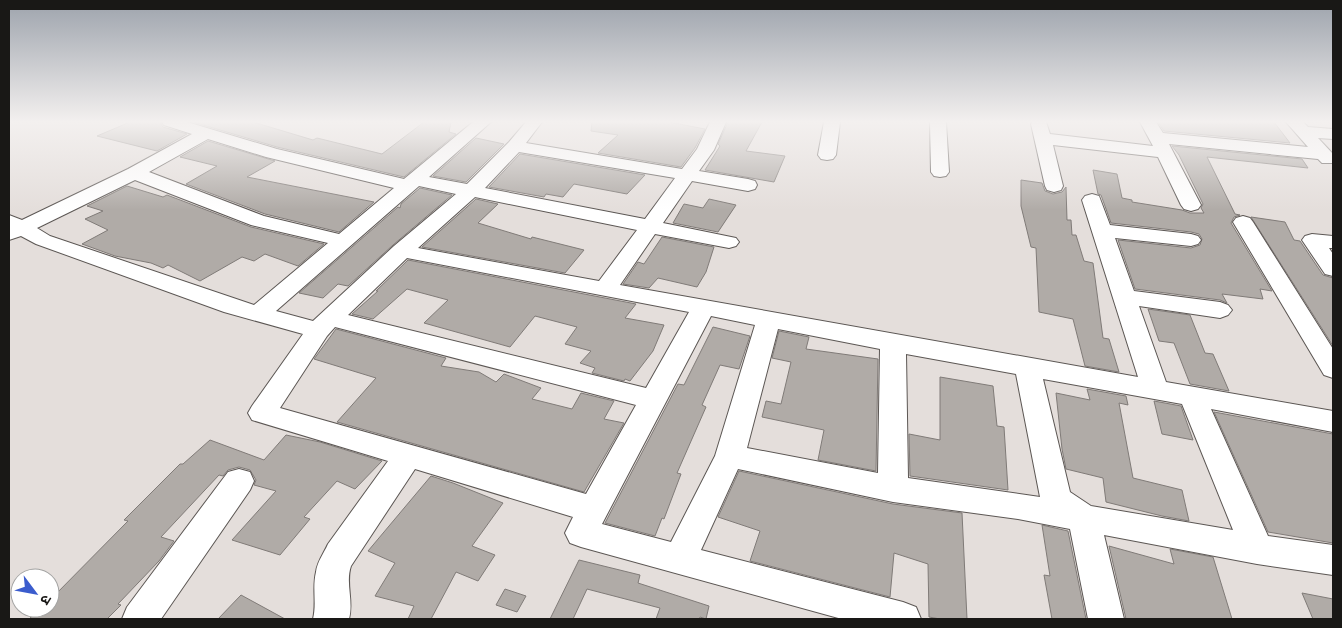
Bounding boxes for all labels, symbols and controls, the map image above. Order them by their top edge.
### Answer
north arrow [10,568,60,618]
text: उ [36,592,57,609]

